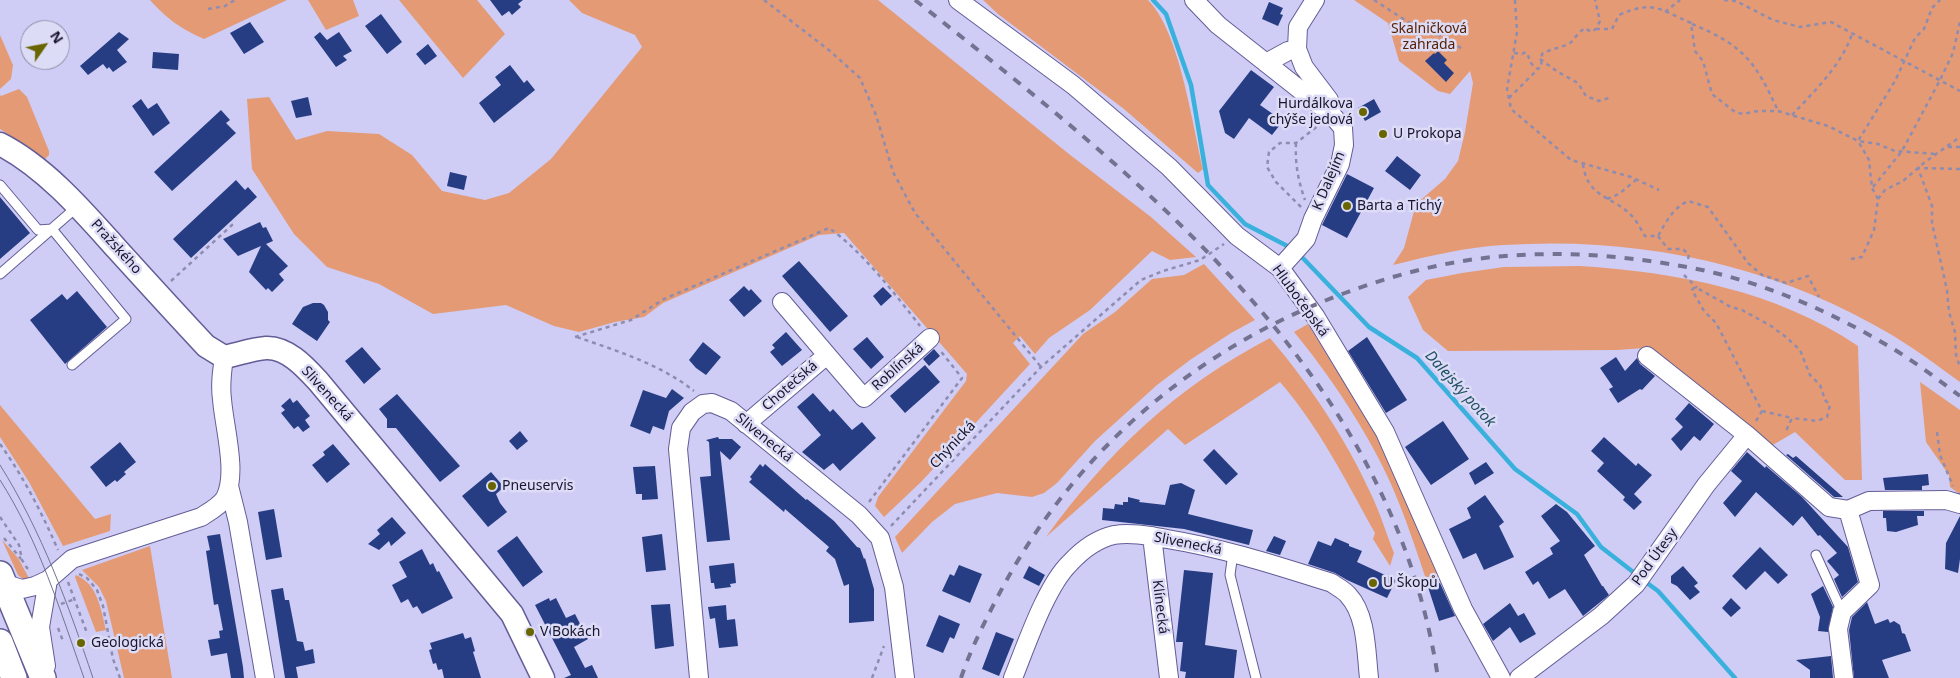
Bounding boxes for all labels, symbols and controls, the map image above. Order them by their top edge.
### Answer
north arrow [20,20,70,70]
park label: Skalničková zahrada [1391,21,1467,54]
text: N [46,27,68,47]
place label: Hurdálkova chýše jedová [1269,96,1353,128]
marker: Hurdálkova chýše jedová [1357,106,1369,118]
place label: U Prokopa [1393,126,1462,142]
marker: U Prokopa [1377,128,1389,140]
street label: K Dalejím [1309,149,1349,213]
place label: Barta a Tichý [1357,198,1442,214]
marker: Barta a Tichý [1341,200,1353,212]
street label: Pražského [87,216,145,278]
street label: Hlubočepská [1268,262,1332,340]
street label: Roblínská [869,339,927,395]
water label: Dalejský potok [1421,347,1499,431]
street label: Chotečská [759,357,821,415]
street label: Slivenecká [298,363,356,425]
street label: Slivenecká [732,410,796,466]
street label: Chýnická [927,418,979,472]
place label: Pneuservis [502,478,573,494]
marker: Pneuservis [486,480,498,492]
street label: Pod Útesy [1629,525,1681,589]
street label: Slivenecká [1153,529,1223,559]
place label: U Škopů [1383,575,1438,591]
marker: U Škopů [1367,577,1379,589]
street label: Klínecká [1148,579,1172,635]
place label: V Bokách [540,624,600,640]
marker: V Bokách [524,626,536,638]
place label: Geologická [91,635,164,651]
marker: Geologická [75,637,87,649]

